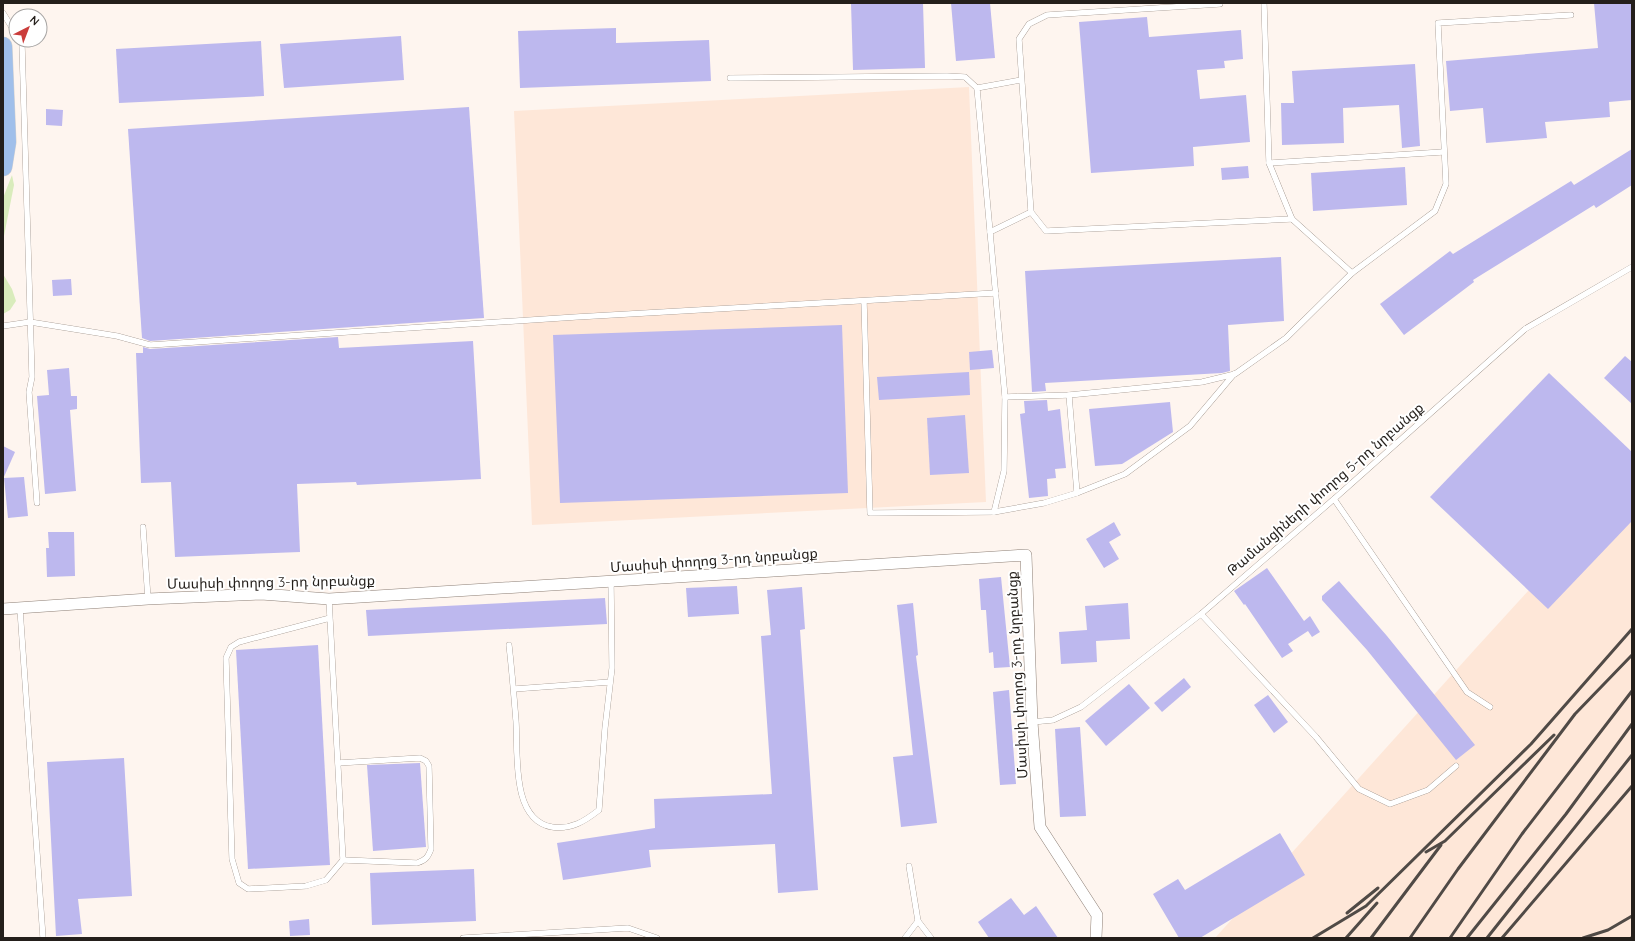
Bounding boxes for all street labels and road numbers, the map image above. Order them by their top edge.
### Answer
street label: Թամանցիների փողոց 5-րդ նրբանցք [1223,398,1427,580]
street label: Մասիսի փողոց 3-րդ նրբանցք [610,544,818,576]
street label: Մասիսի փողոց 3-րդ նրբանցք [167,571,375,593]
street label: Մասիսի փողոց 3-րդ նրբանցք [1003,571,1031,779]

